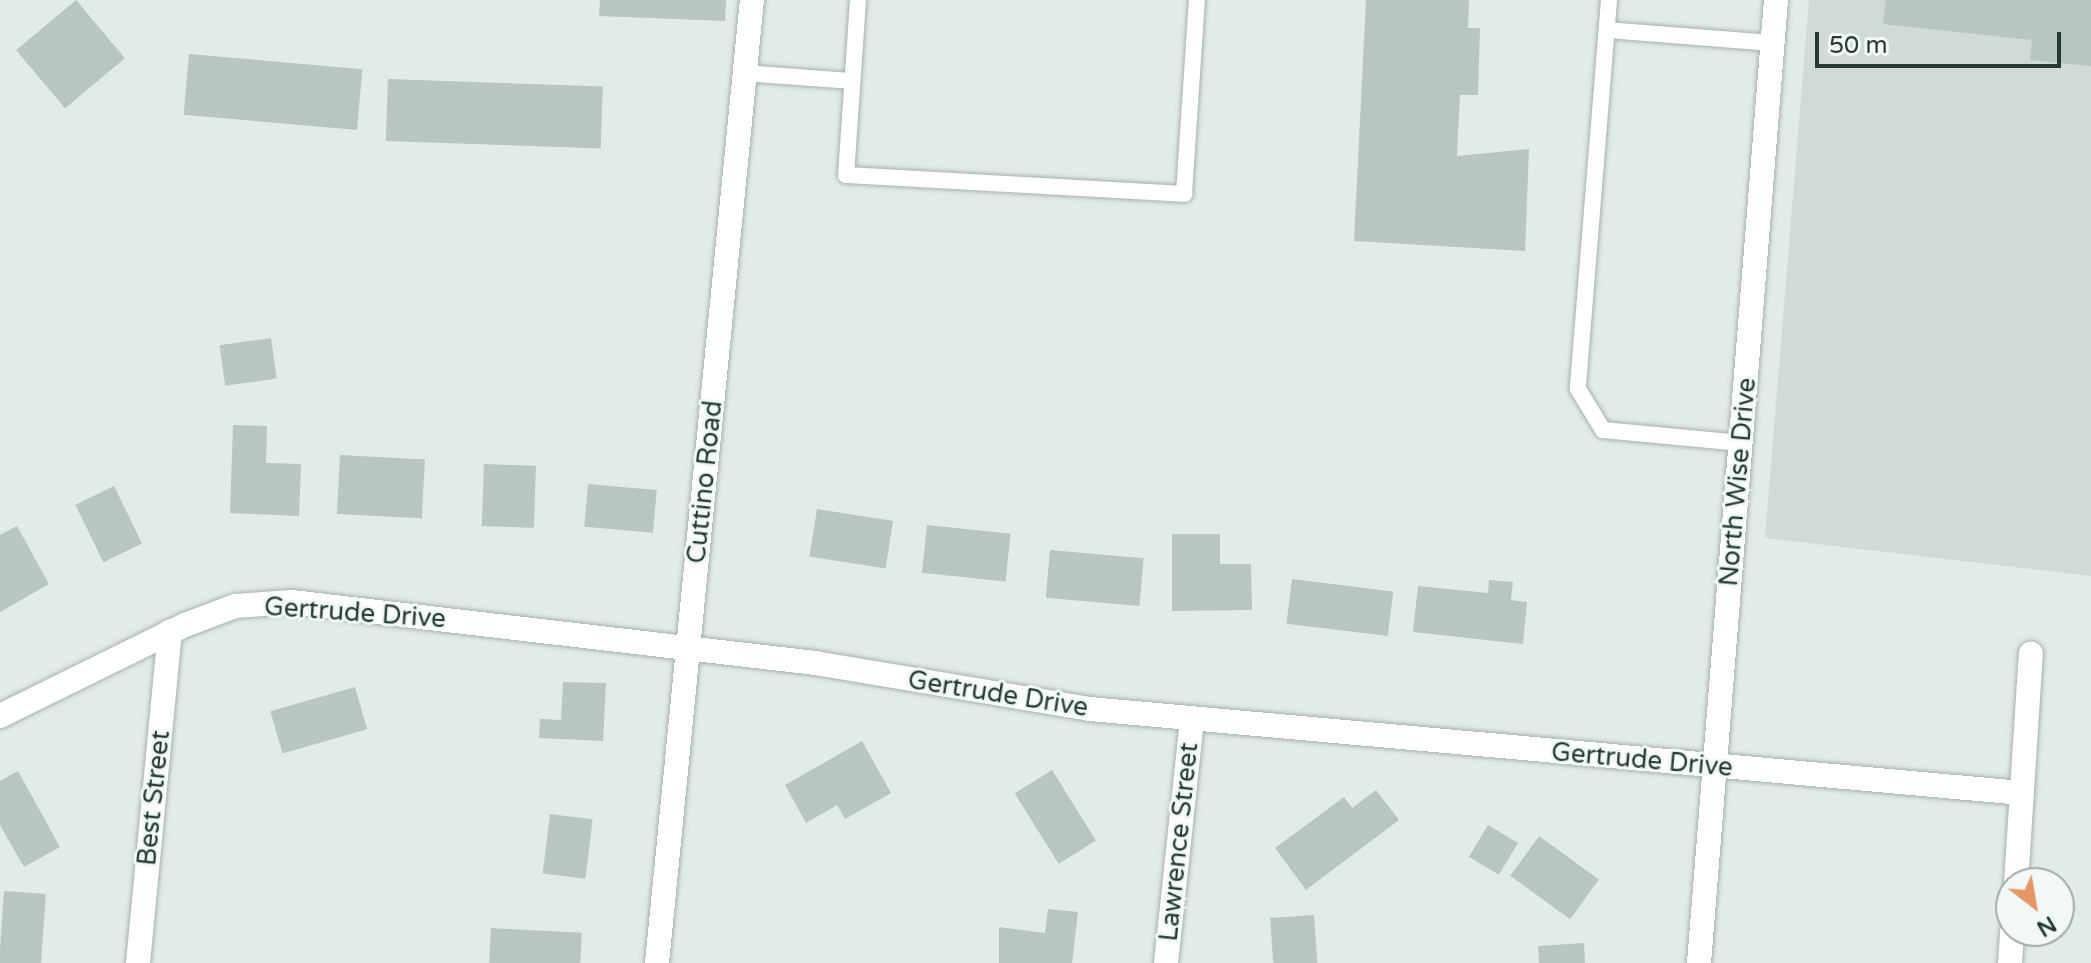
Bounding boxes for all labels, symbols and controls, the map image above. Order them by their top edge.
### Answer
scale bar [1819,16,2065,66]
text: 50 m [1829,31,1887,60]
street label: North Wise Drive [1713,376,1763,588]
street label: Cuttino Road [681,399,729,565]
street label: Gertrude Drive [263,591,447,635]
street label: Gertrude Drive [906,664,1090,724]
street label: Best Street [131,729,177,867]
street label: Gertrude Drive [1550,737,1734,783]
street label: Lawrence Street [1153,741,1205,943]
north arrow [1995,867,2075,947]
text: N [2032,910,2061,942]

